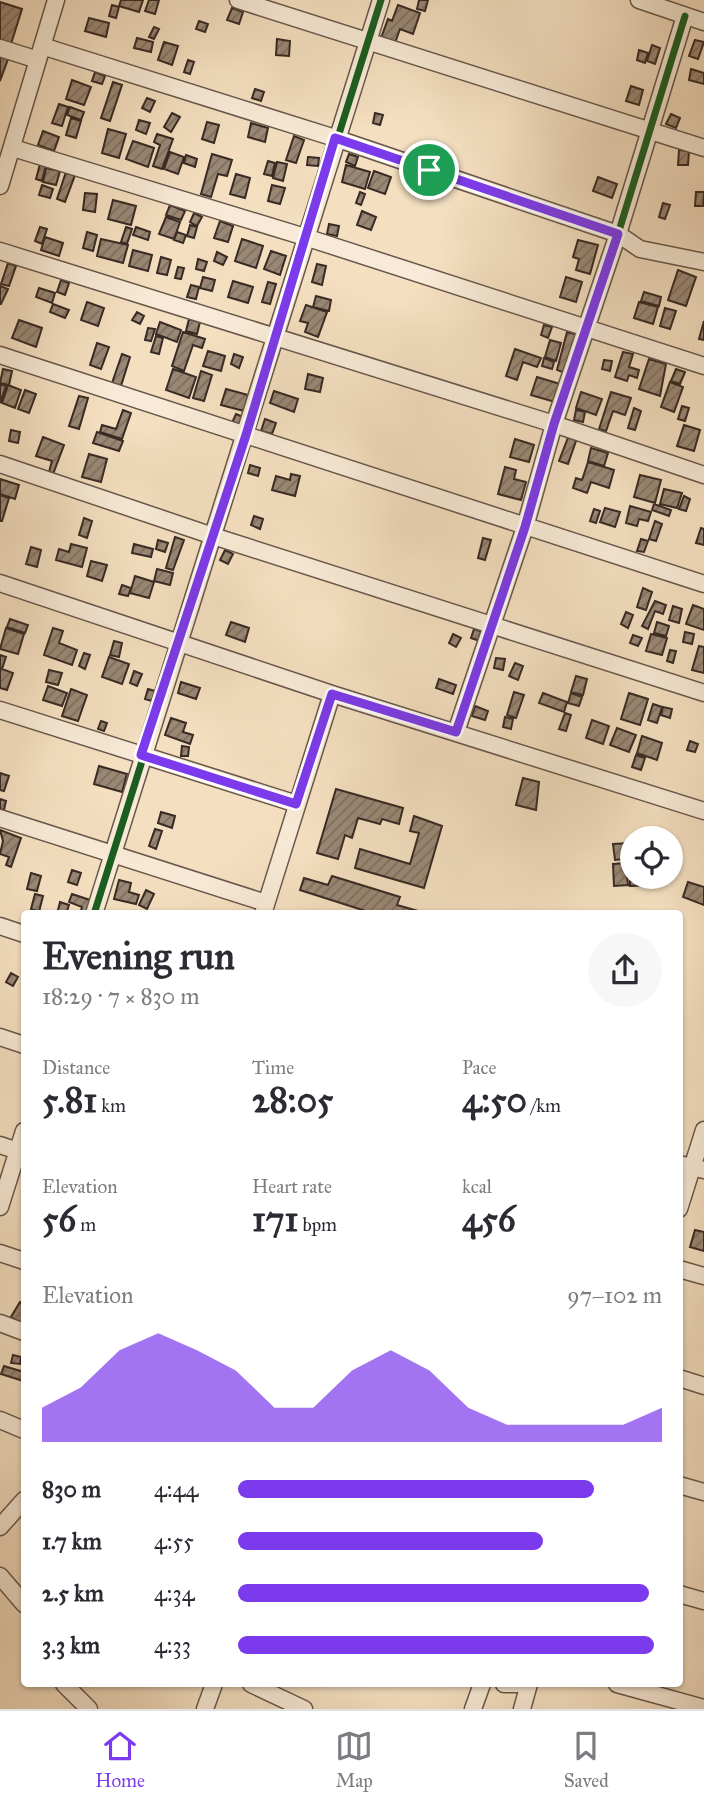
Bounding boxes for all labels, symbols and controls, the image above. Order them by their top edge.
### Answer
pin [399,140,459,200]
icon: arrive [410,151,448,189]
map controls [620,826,683,889]
button: locate [620,826,683,889]
text: Evening run [42,933,235,979]
button: share [588,933,662,1007]
text: 18:29 · 7 × 830 m [42,982,200,1010]
text: Distance [42,1056,110,1079]
text: Time [252,1056,294,1079]
text: Pace [462,1056,496,1079]
text: 5.81 [42,1079,97,1122]
text: 28:05 [252,1079,333,1122]
text: 4:50 [462,1079,527,1122]
text: km [97,1094,126,1117]
text: /km [527,1094,561,1117]
text: Elevation [42,1175,117,1198]
text: Heart rate [252,1175,332,1198]
text: kcal [462,1175,492,1198]
text: 56 [42,1198,76,1241]
text: 171 [252,1198,298,1241]
text: 456 [462,1198,516,1241]
text: m [76,1213,96,1236]
text: bpm [298,1213,337,1236]
text: Elevation [42,1281,133,1309]
text: 97–102 m [567,1281,662,1309]
text: 830 m [42,1475,101,1503]
text: 4:44 [154,1475,198,1503]
text: 1.7 km [42,1527,102,1555]
text: 4:55 [154,1527,194,1555]
text: 2.5 km [42,1579,104,1607]
text: 4:34 [154,1579,195,1607]
text: 3.3 km [42,1631,100,1659]
text: 4:33 [154,1631,191,1659]
tab: Home [95,1727,145,1792]
tab: Map [335,1727,373,1792]
tab: Saved [564,1727,609,1792]

